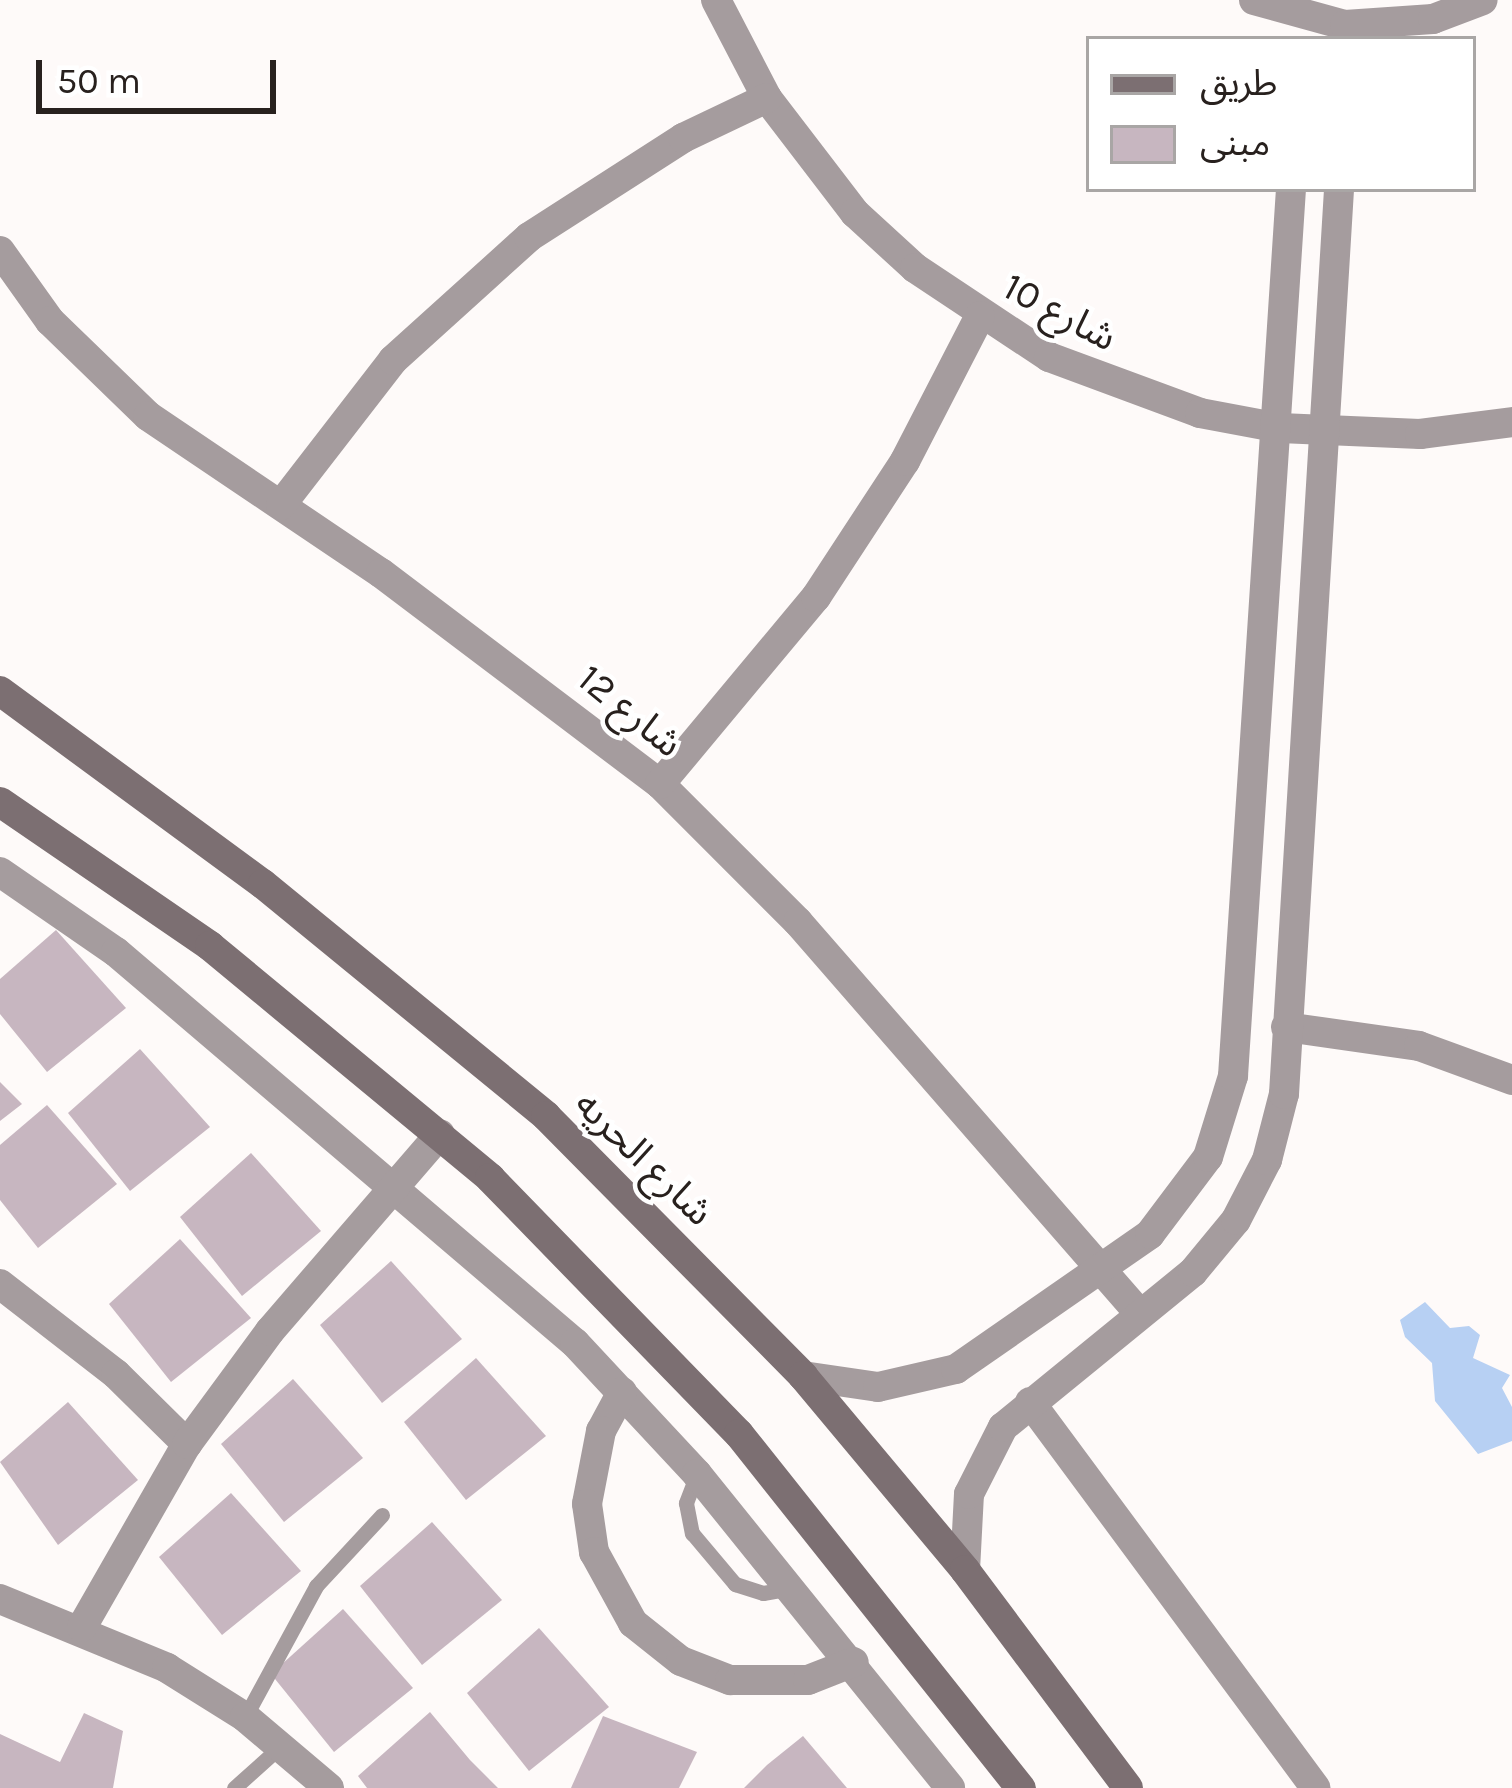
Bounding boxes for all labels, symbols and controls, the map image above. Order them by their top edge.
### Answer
scale bar [42,36,282,110]
legend [1086,36,1476,192]
text: 50 m [57,60,141,102]
text: طريق [1200,62,1277,104]
text: مبنى [1200,122,1270,164]
street label: شارع 10 [995,263,1125,361]
street label: شارع 12 [568,655,692,767]
street label: شارع الحريه [565,1081,723,1235]

